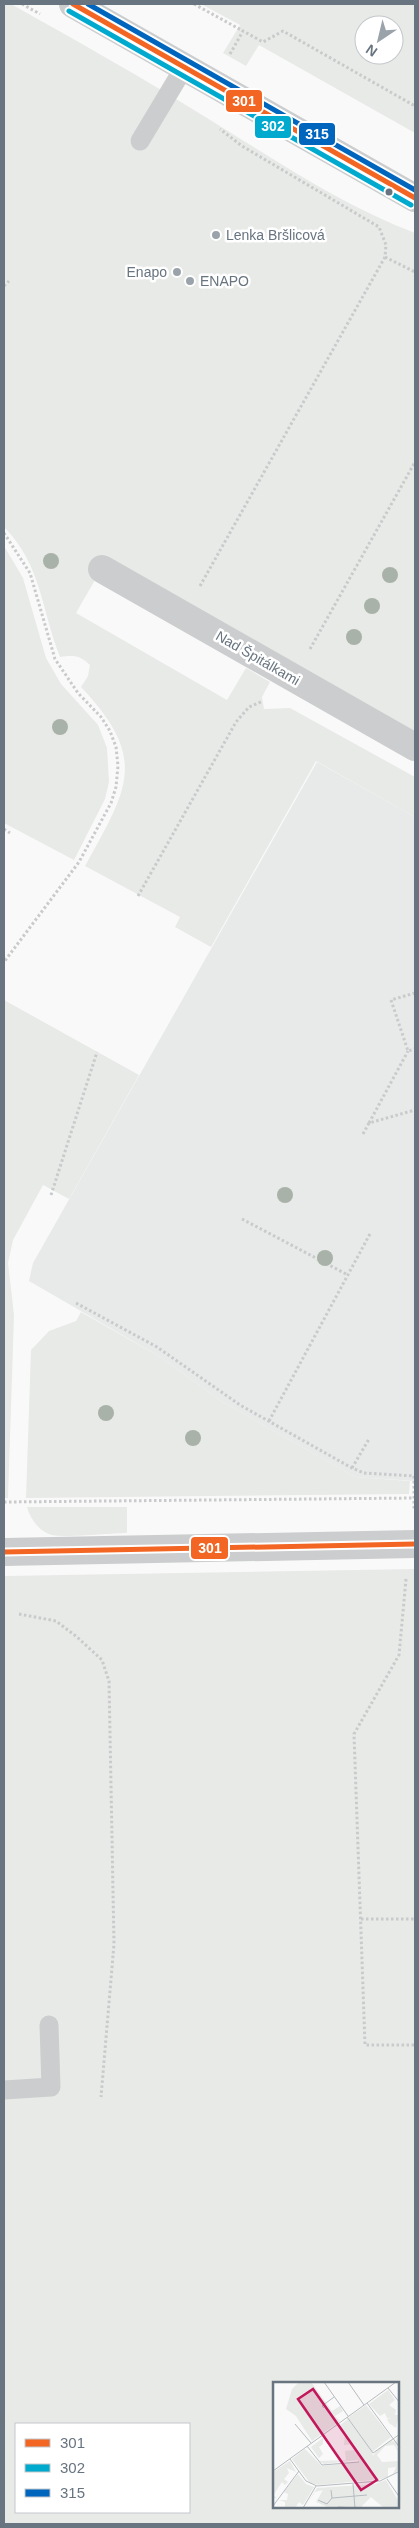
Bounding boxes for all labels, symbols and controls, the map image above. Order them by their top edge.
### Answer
north arrow [354,15,404,65]
text: N [363,41,380,60]
line badge: 301 [225,89,263,113]
text: 301 [232,93,256,109]
line badge: 302 [254,115,292,139]
text: 302 [261,118,285,134]
line badge: 315 [298,122,336,146]
text: 315 [305,126,329,142]
unlabelled marker [384,187,394,197]
place label: Lenka Bršlicová [226,227,325,243]
marker: Lenka Bršlicová [210,229,222,241]
place label: Enapo [127,264,167,280]
marker: Enapo [171,266,183,278]
place label: ENAPO [200,273,249,289]
marker: ENAPO [184,275,196,287]
street label: Nad Špitálkami [213,628,303,688]
line badge: 301 [190,1536,229,1560]
text: 301 [198,1540,222,1556]
inset map [273,2382,399,2508]
legend [15,2423,190,2513]
text: 301 [60,2434,85,2451]
text: 302 [60,2459,85,2476]
text: 315 [60,2484,85,2501]

